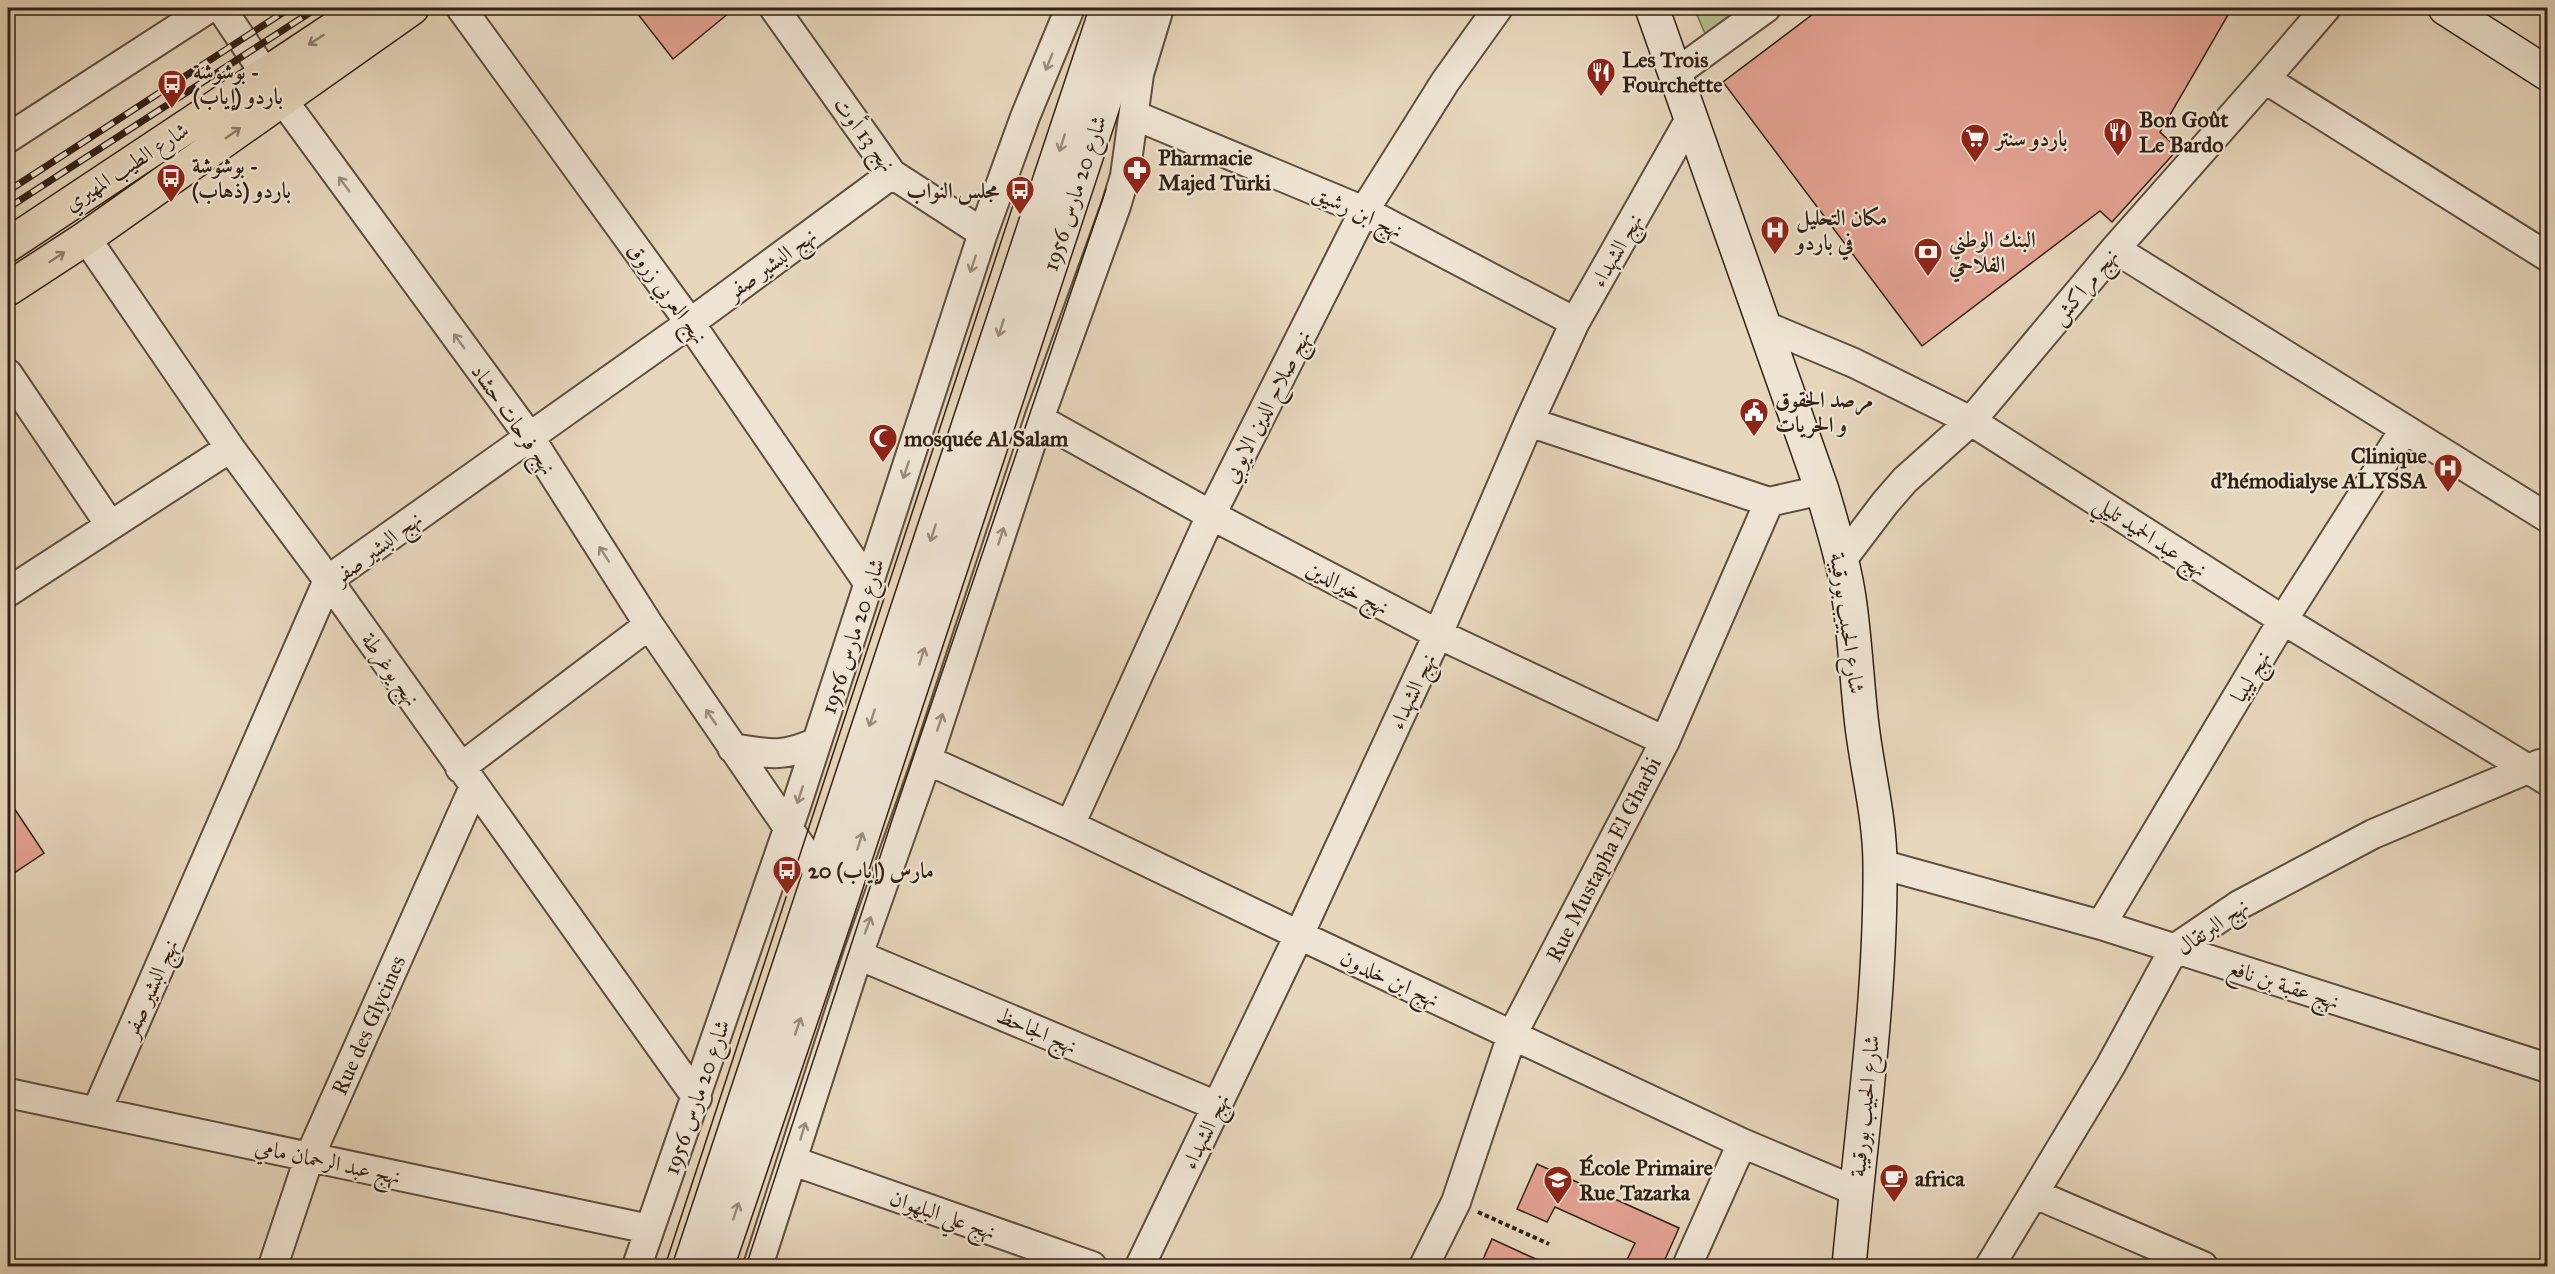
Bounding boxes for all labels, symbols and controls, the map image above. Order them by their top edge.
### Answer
one-way arrow [307,33,324,46]
place label: Les Trois Fourchette [1622,46,1722,98]
one-way arrow [1043,52,1054,71]
restaurant icon: Les Trois Fourchette [1585,56,1617,98]
place label: بوشوشة - باردو (إياب) [193,58,283,111]
bus stop icon: بوشوشة - باردو (إياب) [156,68,188,110]
street label: نهج 13 أوت [823,90,903,181]
place label: Bon Goût Le Bardo [2139,106,2229,158]
street label: شارع 20 مارس 1956 [1037,112,1117,276]
street label: شارع الطيب المهيري [59,116,196,221]
restaurant icon: Bon Goût Le Bardo [2102,116,2134,158]
supermarket icon: باردو سنتر [1959,122,1991,164]
place label: باردو سنتر [1993,125,2067,152]
one-way arrow [225,127,241,139]
one-way arrow [1055,133,1066,152]
place label: Pharmacie Majed Turki [1158,144,1272,196]
place label: بوشوشة - باردو (ذهاب) [192,152,291,205]
pharmacy icon: Pharmacie Majed Turki [1121,154,1153,196]
bus stop icon: بوشوشة - باردو (ذهاب) [155,162,187,204]
bus stop icon: مجلس النواب [1004,174,1036,216]
one-way arrow [337,176,350,192]
place label: مجلس النواب [906,177,1000,205]
street label: نهج ابن رشيق [1306,179,1407,250]
place label: مكان التحليل في باردو [1794,204,1887,261]
street label: نهج الشهداء [1584,208,1654,295]
hospital icon: مكان التحليل في باردو [1759,214,1791,256]
street label: نهج البشير صفر [719,222,825,311]
place label: البنك الوطني الفلاحي [1948,226,2036,283]
bank icon: البنك الوطني الفلاحي [1912,236,1944,278]
street label: نهج العربي زروق [617,237,713,353]
street label: نهج مراكش [2045,243,2129,334]
one-way arrow [48,251,65,264]
one-way arrow [967,254,978,273]
one-way arrow [994,318,1005,337]
street label: نهج صلاح الدين الايوبي [1216,325,1322,490]
one-way arrow [453,333,465,349]
street label: نهج فرحات حشاد [460,358,562,484]
place label: مرصد الحقوق و الحريات [1775,386,1873,439]
public building icon: مرصد الحقوق و الحريات [1738,396,1770,438]
mosque icon: mosquée Al Salam [867,422,899,464]
place label: mosquée Al Salam [903,425,1069,452]
place label: Clinique d'hémodialyse ALYSSA [2211,442,2427,494]
hospital icon: Clinique d'hémodialyse ALYSSA [2432,452,2464,494]
one-way arrow [900,460,911,479]
street label: نهج عبد الحميد تليلي [2085,490,2212,590]
street label: نهج البشير صفر [326,505,431,596]
one-way arrow [927,523,938,542]
one-way arrow [996,527,1007,546]
one-way arrow [598,546,610,563]
street label: شارع الحبيب بورقيبة [1819,551,1871,696]
street label: نهج خيرالدين [1299,554,1394,626]
street label: شارع 20 مارس 1956 [815,555,895,719]
street label: نهج يوغرطة [351,627,426,715]
street label: نهج ليبيا [2225,646,2281,710]
one-way arrow [917,647,928,666]
street label: نهج الشهداء [1383,649,1447,736]
one-way arrow [866,708,877,727]
one-way arrow [705,709,717,725]
one-way arrow [935,713,946,732]
street label: Rue Mustapha El Gharbi [1540,752,1667,966]
one-way arrow [794,785,805,804]
one-way arrow [856,833,867,851]
bus stop icon: 20 مارس (إياب) [771,854,803,896]
place label: 20 مارس (إياب) [808,857,934,885]
street label: نهج البرتقال [2171,892,2257,966]
one-way arrow [864,917,875,935]
street label: نهج البشير صفر [116,935,190,1046]
street label: نهج ابن خلدون [1334,944,1444,1019]
street label: Rue des Glycines [326,951,411,1099]
street label: نهج عقبة بن نافع [2223,954,2343,1021]
street label: نهج الجاحظ [990,1001,1081,1065]
street label: شارع 20 مارس 1956 [657,1016,740,1180]
one-way arrow [793,1017,804,1036]
street label: شارع الحبيب بورقيبة [1844,1034,1890,1179]
street label: نهج الشهداء [1176,1089,1241,1176]
one-way arrow [798,1122,809,1141]
street label: نهج عبد الرحمان مامي [251,1133,403,1196]
place label: École Primaire Rue Tazarka [1579,1154,1713,1206]
cafe icon: africa [1878,1162,1910,1204]
school or university icon: École Primaire Rue Tazarka [1542,1164,1574,1206]
place label: africa [1915,1165,1965,1192]
street label: نهج علي البلهوان [884,1184,999,1253]
one-way arrow [731,1202,742,1221]

